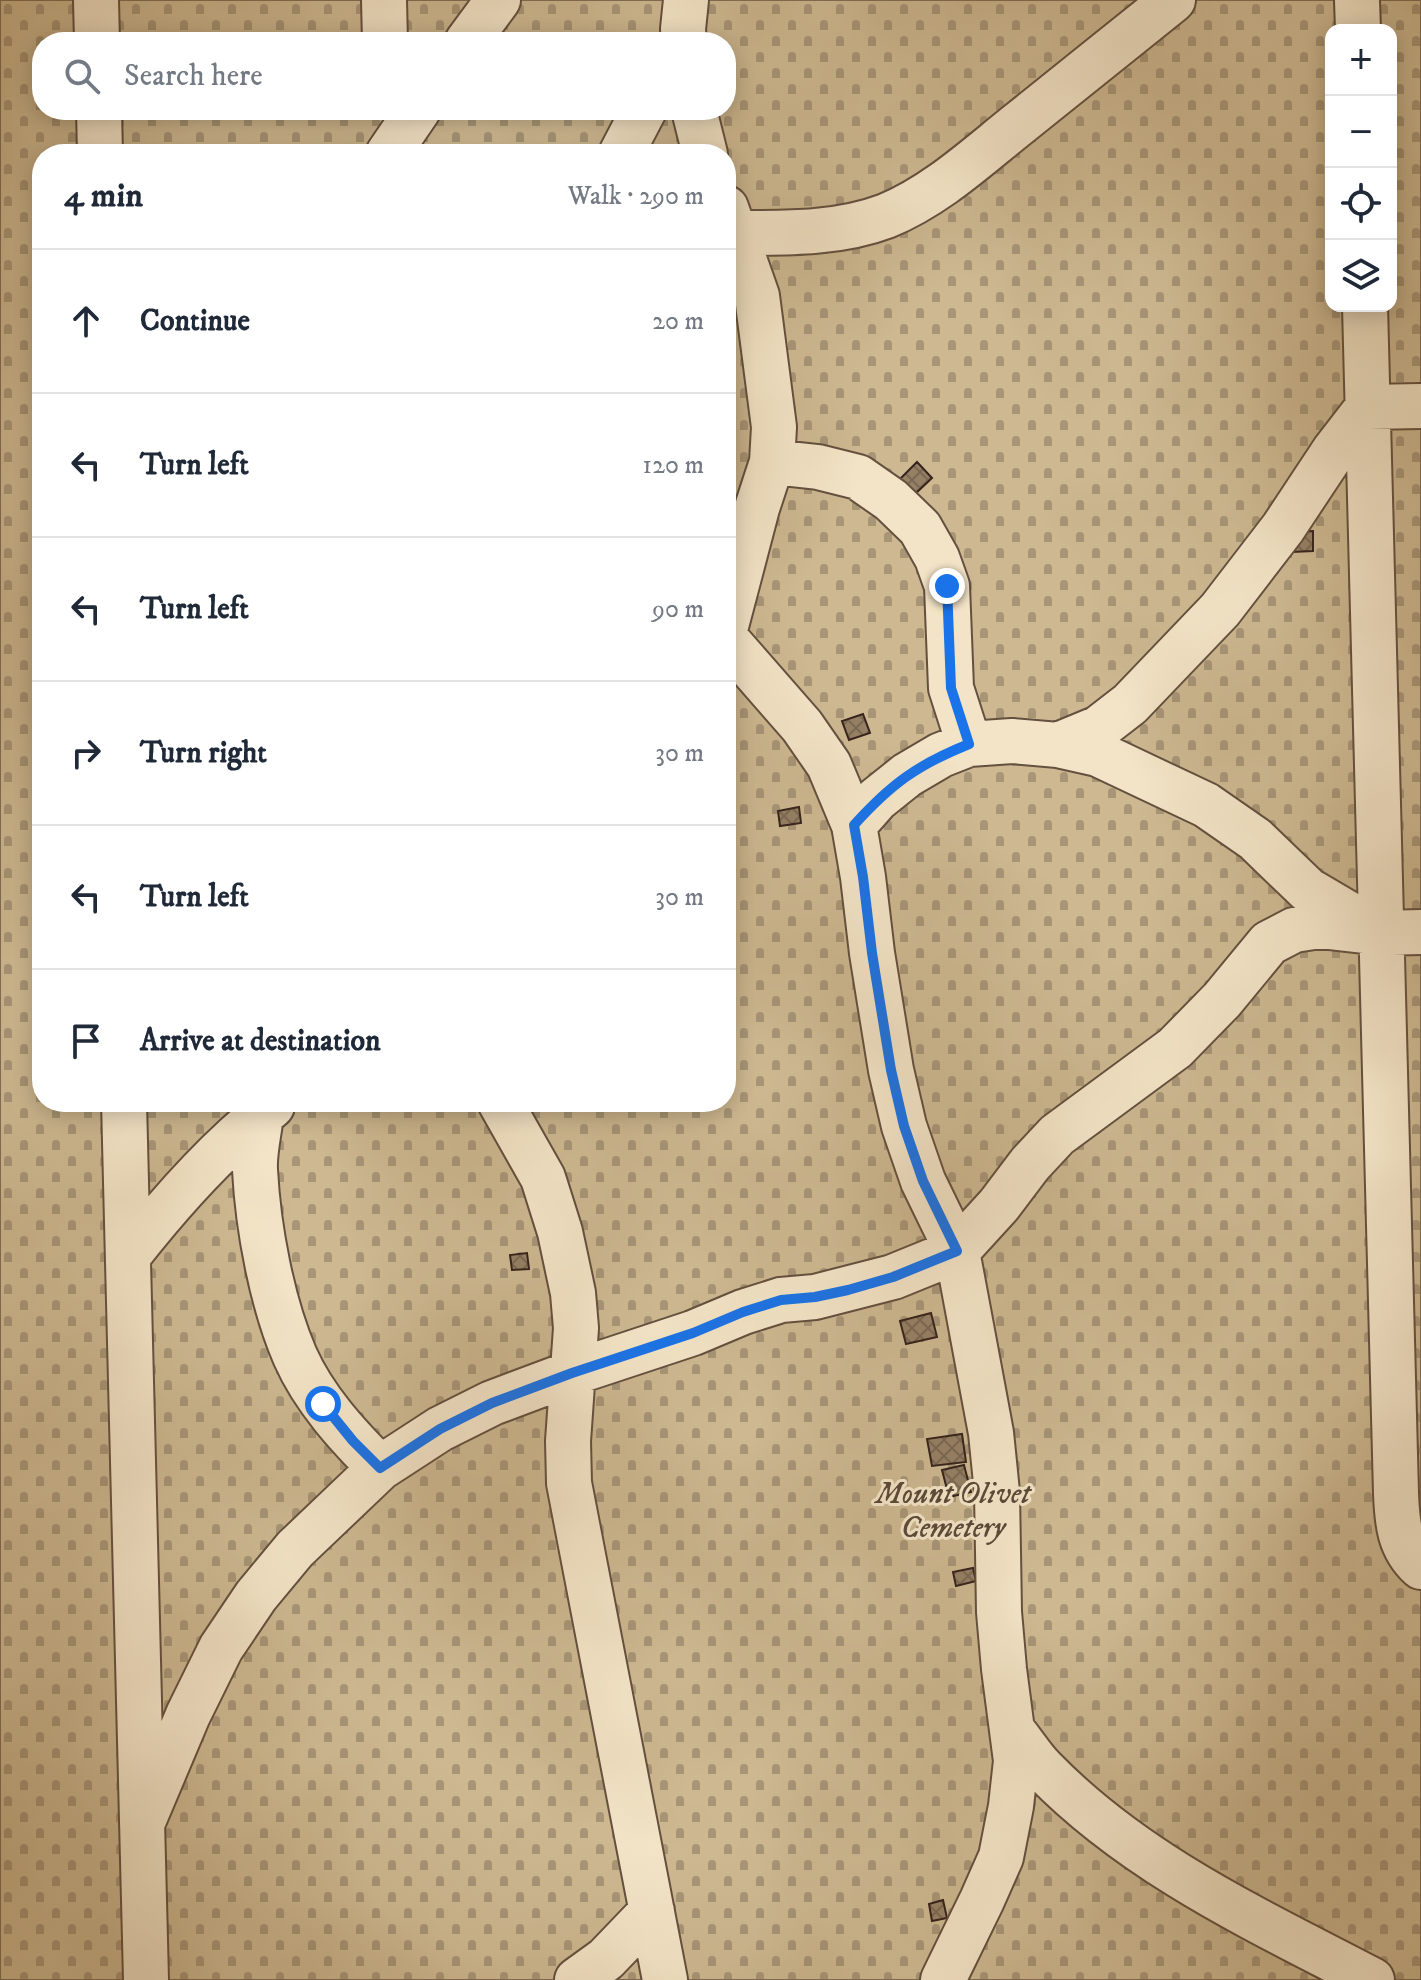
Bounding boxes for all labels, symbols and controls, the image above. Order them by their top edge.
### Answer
map controls [1325,24,1397,312]
button: + [1325,24,1397,96]
search box [32,32,736,120]
icon: search [60,54,104,98]
text: Search here [124,58,263,95]
button: − [1325,96,1397,168]
button: locate [1325,168,1397,240]
text: 4 min [64,175,143,217]
text: Walk · 290 m [568,180,704,213]
button: layers [1325,240,1397,312]
icon: ahead [64,299,108,343]
text: Continue [140,303,250,340]
text: 20 m [652,305,704,338]
icon: left [64,443,108,487]
text: Turn left [140,447,249,484]
text: 120 m [643,449,704,482]
route end [929,568,965,604]
icon: left [64,587,108,631]
text: Turn left [140,591,249,628]
text: 90 m [652,593,704,626]
icon: right [64,731,108,775]
text: Turn right [140,735,267,772]
text: 30 m [655,737,704,770]
icon: left [64,875,108,919]
text: Turn left [140,879,249,916]
text: 30 m [655,881,704,914]
icon: arrive [64,1019,108,1063]
text: Arrive at destination [140,1023,381,1060]
route start [305,1386,341,1422]
park label: Mount Olivet Cemetery [874,1476,1032,1547]

